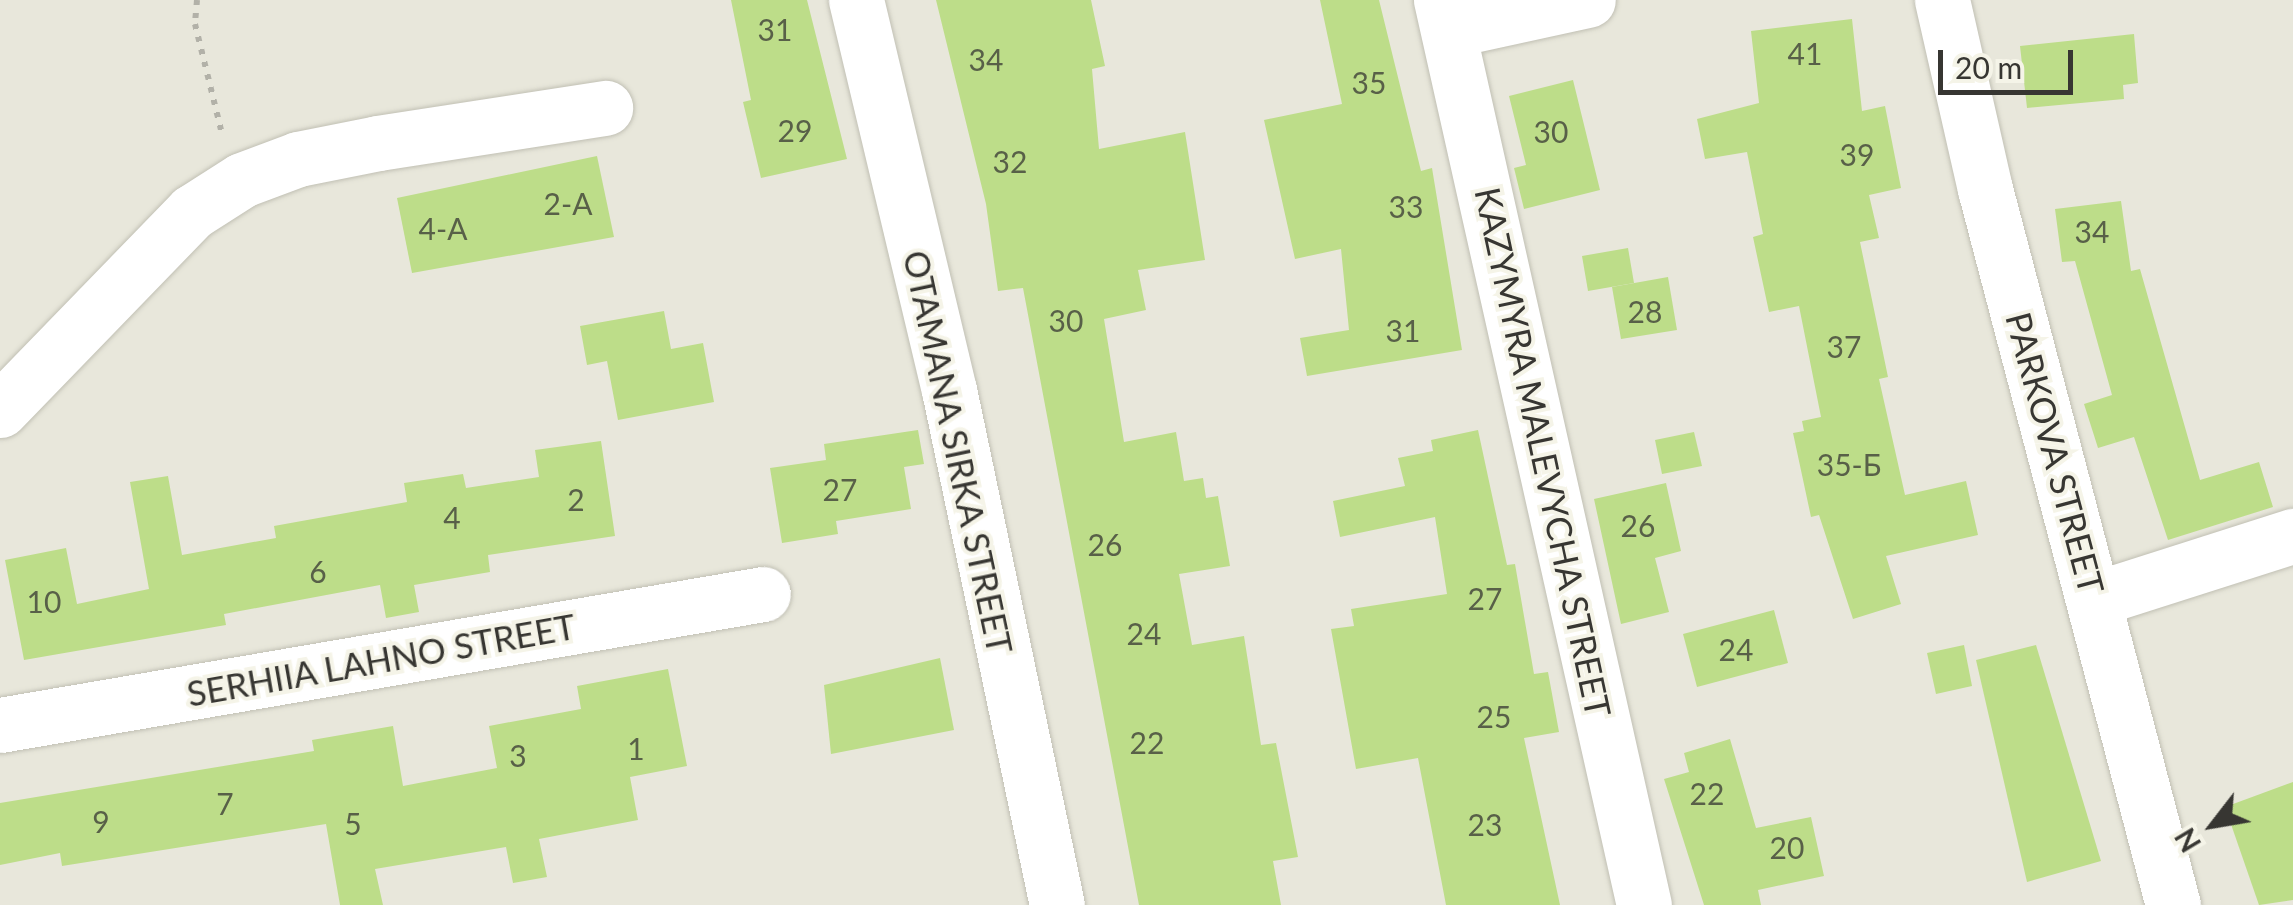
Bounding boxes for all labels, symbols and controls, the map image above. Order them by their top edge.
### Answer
house number: 31 [758,11,792,47]
scale bar [1943,30,2078,92]
house number: 41 [1788,35,1822,71]
house number: 34 [969,41,1003,77]
text: 20 m [1955,49,2022,85]
house number: 35 [1352,64,1386,100]
house number: 29 [778,112,812,148]
house number: 30 [1534,113,1568,149]
house number: 39 [1840,136,1874,172]
house number: 32 [993,143,1027,179]
street label: KAZYMYRA MALEVYCHA STREET [1467,182,1621,722]
house number: 2-А [544,185,592,221]
house number: 33 [1389,188,1423,224]
house number: 4-А [419,210,467,246]
house number: 34 [2075,213,2109,249]
street label: OTAMANA SIRKA STREET [895,245,1023,659]
house number: 28 [1628,293,1662,329]
house number: 30 [1049,302,1083,338]
street label: PARKOVA STREET [1998,307,2114,599]
house number: 31 [1386,312,1420,348]
house number: 37 [1827,328,1861,364]
house number: 35-Б [1817,446,1881,482]
house number: 27 [823,471,857,507]
house number: 2 [567,481,585,517]
house number: 4 [443,499,461,535]
house number: 26 [1621,507,1655,543]
house number: 26 [1088,526,1122,562]
house number: 6 [309,553,327,589]
house number: 27 [1468,580,1502,616]
house number: 10 [27,583,61,619]
street label: SERHIIA LAHNO STREET [183,604,579,714]
house number: 24 [1127,615,1161,651]
house number: 24 [1719,631,1753,667]
house number: 25 [1477,698,1511,734]
house number: 22 [1130,724,1164,760]
house number: 1 [627,730,645,766]
house number: 3 [509,737,527,773]
house number: 22 [1690,775,1724,811]
north arrow [2163,775,2263,875]
house number: 7 [216,785,234,821]
house number: 9 [92,803,110,839]
house number: 5 [344,805,362,841]
house number: 23 [1468,806,1502,842]
text: N [2167,822,2207,858]
house number: 20 [1770,829,1804,865]

